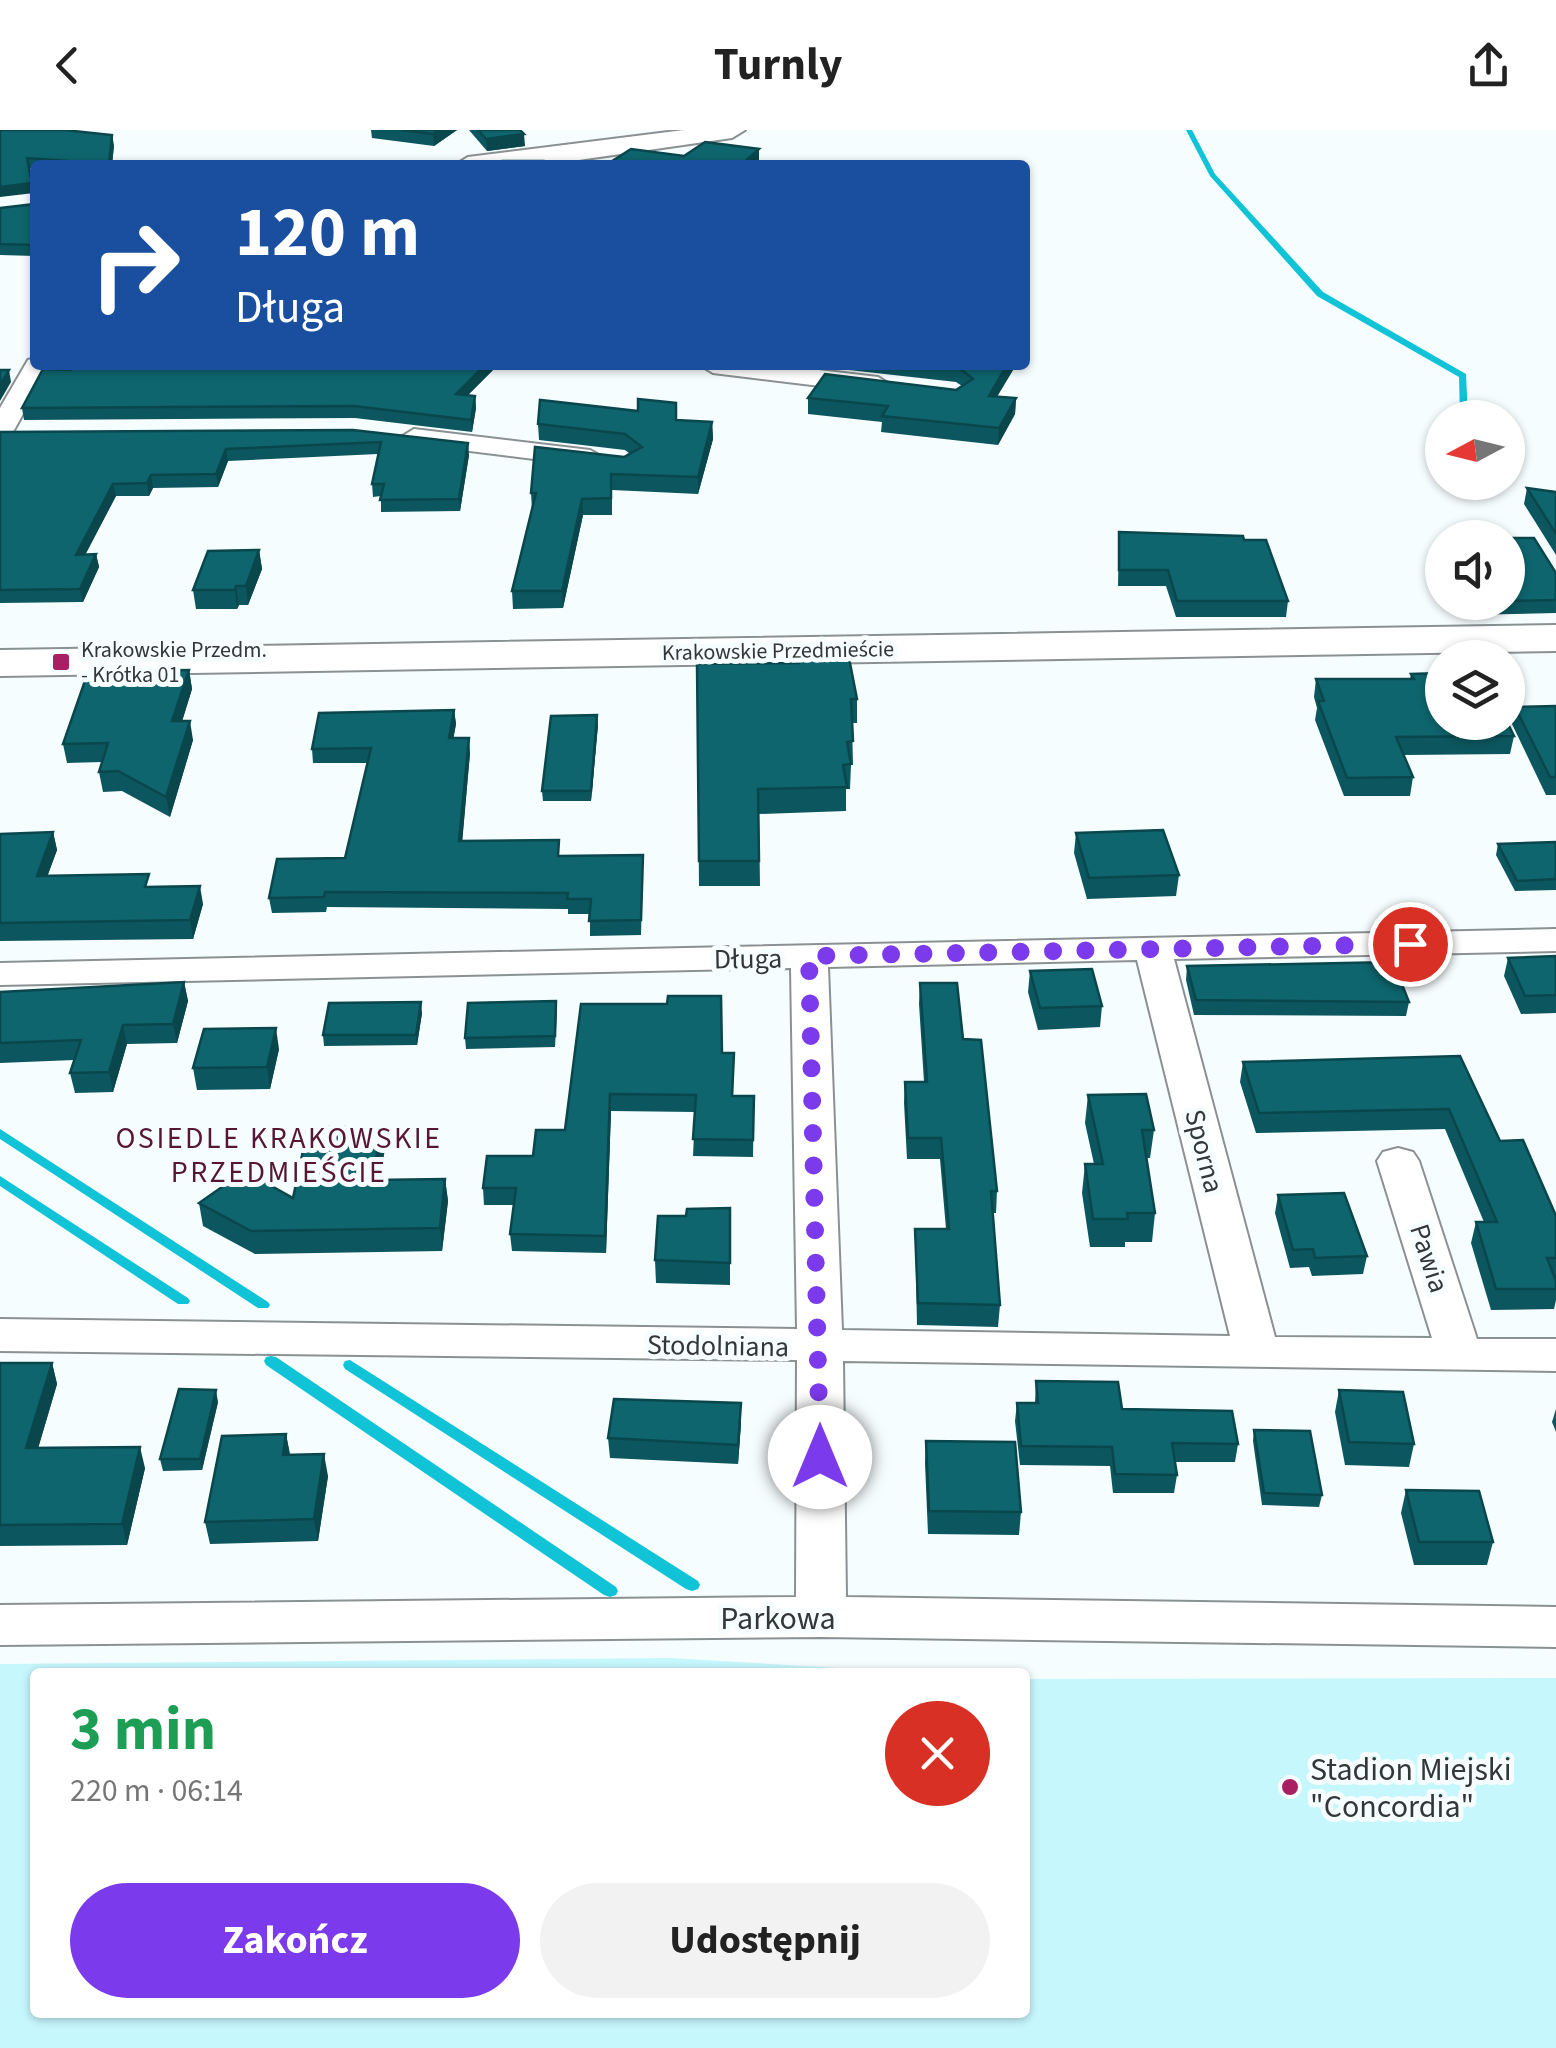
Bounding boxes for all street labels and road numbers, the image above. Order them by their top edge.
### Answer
street label: Krakowskie Przedmieście [662,633,895,669]
street label: Długa [713,938,783,980]
street label: Sporna [1174,1105,1234,1197]
street label: Pawia [1399,1219,1459,1298]
street label: Stodolniana [647,1325,789,1367]
street label: Parkowa [720,1596,836,1642]

